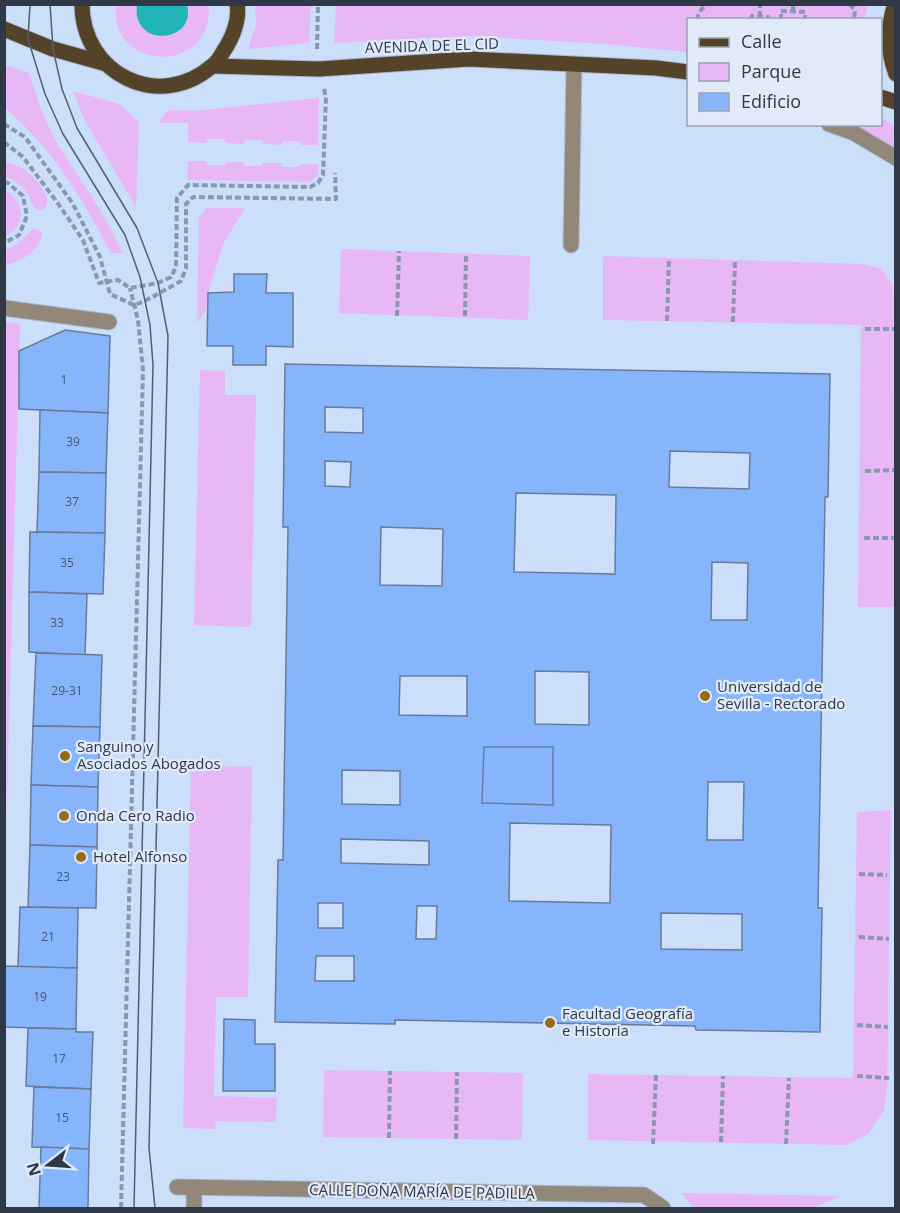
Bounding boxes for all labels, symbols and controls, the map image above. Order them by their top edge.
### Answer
legend [687,18,882,126]
text: Calle [741,29,782,53]
street label: AVENIDA DE EL CID [365,33,499,57]
text: Parque [741,59,801,83]
text: Edificio [741,89,801,113]
house number: 1 [61,371,67,388]
house number: 39 [66,433,80,450]
house number: 37 [65,493,79,510]
house number: 35 [60,554,74,571]
house number: 33 [50,614,64,631]
place label: Universidad de Sevilla - Rectorado [717,676,845,713]
house number: 29-31 [51,682,83,699]
marker: Universidad de Sevilla - Rectorado [698,689,712,703]
place label: Sanguino y Asociados Abogados [77,736,221,773]
marker: Sanguino y Asociados Abogados [58,749,72,763]
place label: Onda Cero Radio [76,805,195,825]
marker: Onda Cero Radio [57,809,71,823]
place label: Hotel Alfonso [93,846,187,866]
marker: Hotel Alfonso [74,850,88,864]
house number: 23 [56,868,70,885]
house number: 21 [41,928,55,945]
house number: 19 [33,988,47,1005]
place label: Facultad Geografía e Historia [562,1003,693,1040]
marker: Facultad Geografía e Historia [543,1016,557,1030]
house number: 17 [52,1050,66,1067]
house number: 15 [55,1109,69,1126]
north arrow [18,1135,78,1195]
text: N [21,1160,46,1179]
street label: CALLE DOÑA MARÍA DE PADILLA [309,1179,536,1203]

